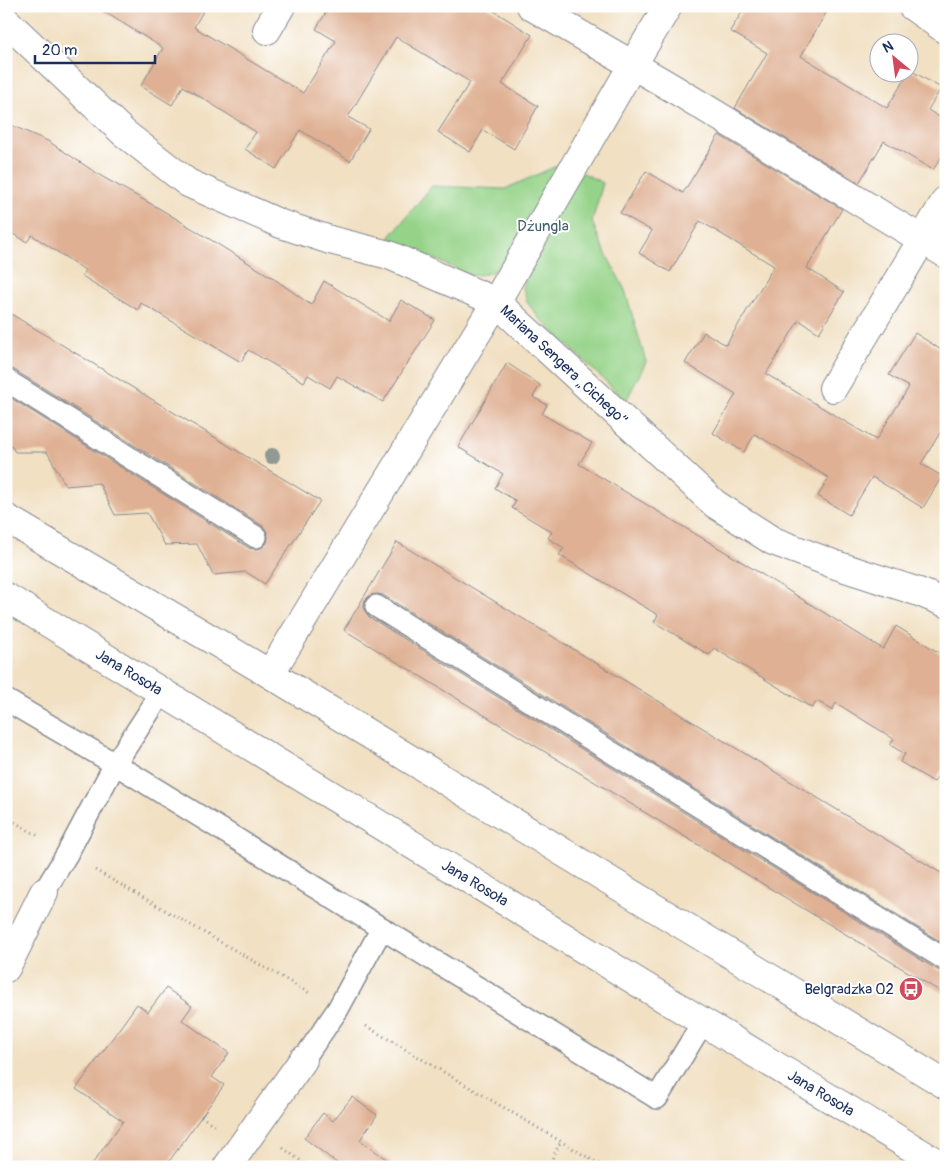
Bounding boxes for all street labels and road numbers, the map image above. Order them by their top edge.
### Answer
street label: Mariana Sengera „Cichego” [496,301,631,430]
street label: Jana Rosoła [92,645,166,700]
street label: Jana Rosoła [438,856,512,911]
street label: Jana Rosoła [784,1066,858,1121]

